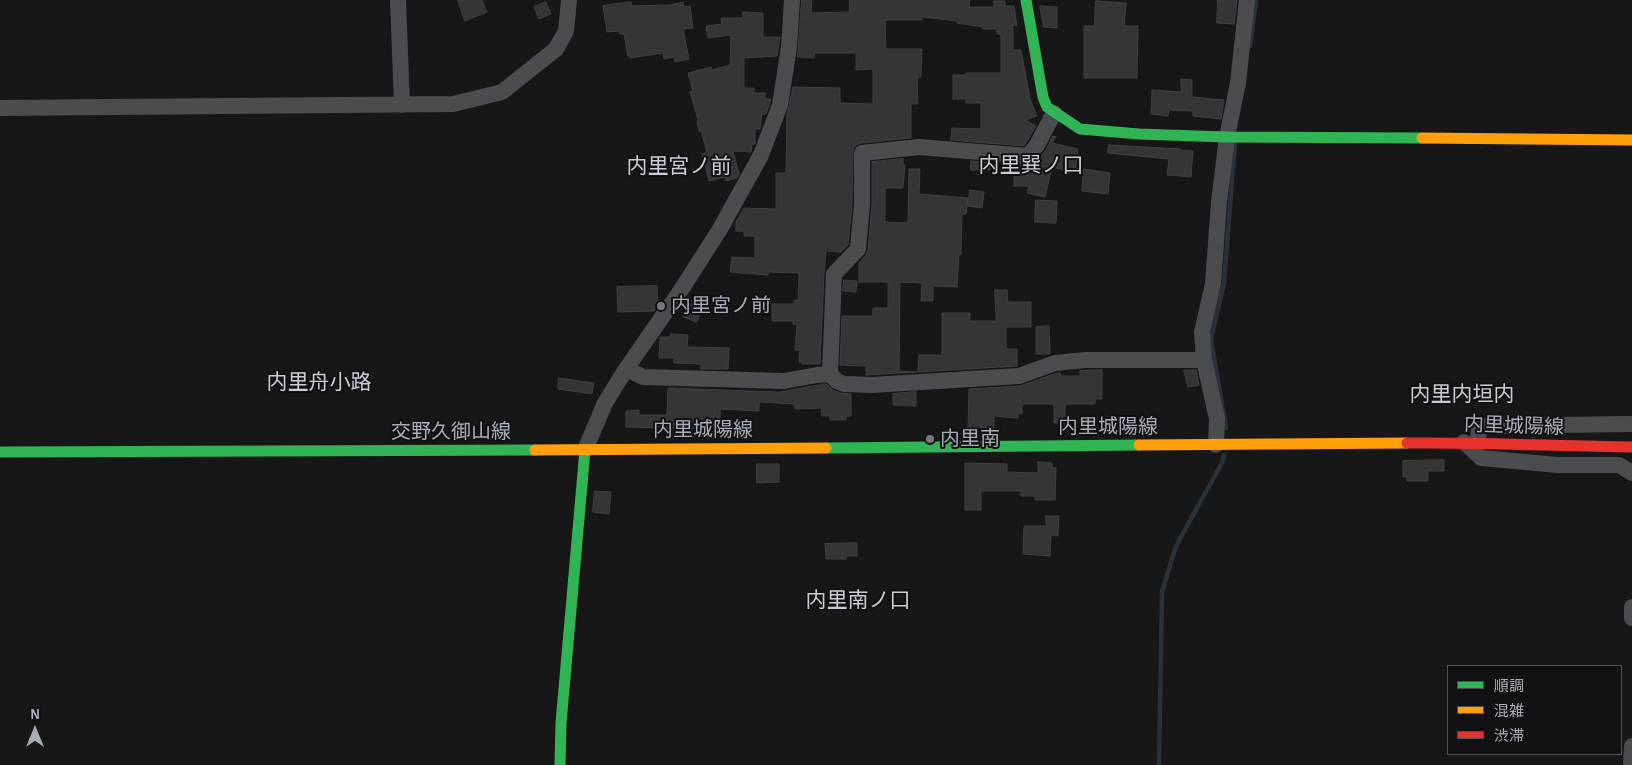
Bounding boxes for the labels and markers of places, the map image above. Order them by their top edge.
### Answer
place label: 内里宮ノ前 [671,294,771,318]
marker: 内里宮ノ前 [655,300,667,312]
place label: 内里南 [940,427,1000,451]
marker: 内里南 [924,433,936,445]

